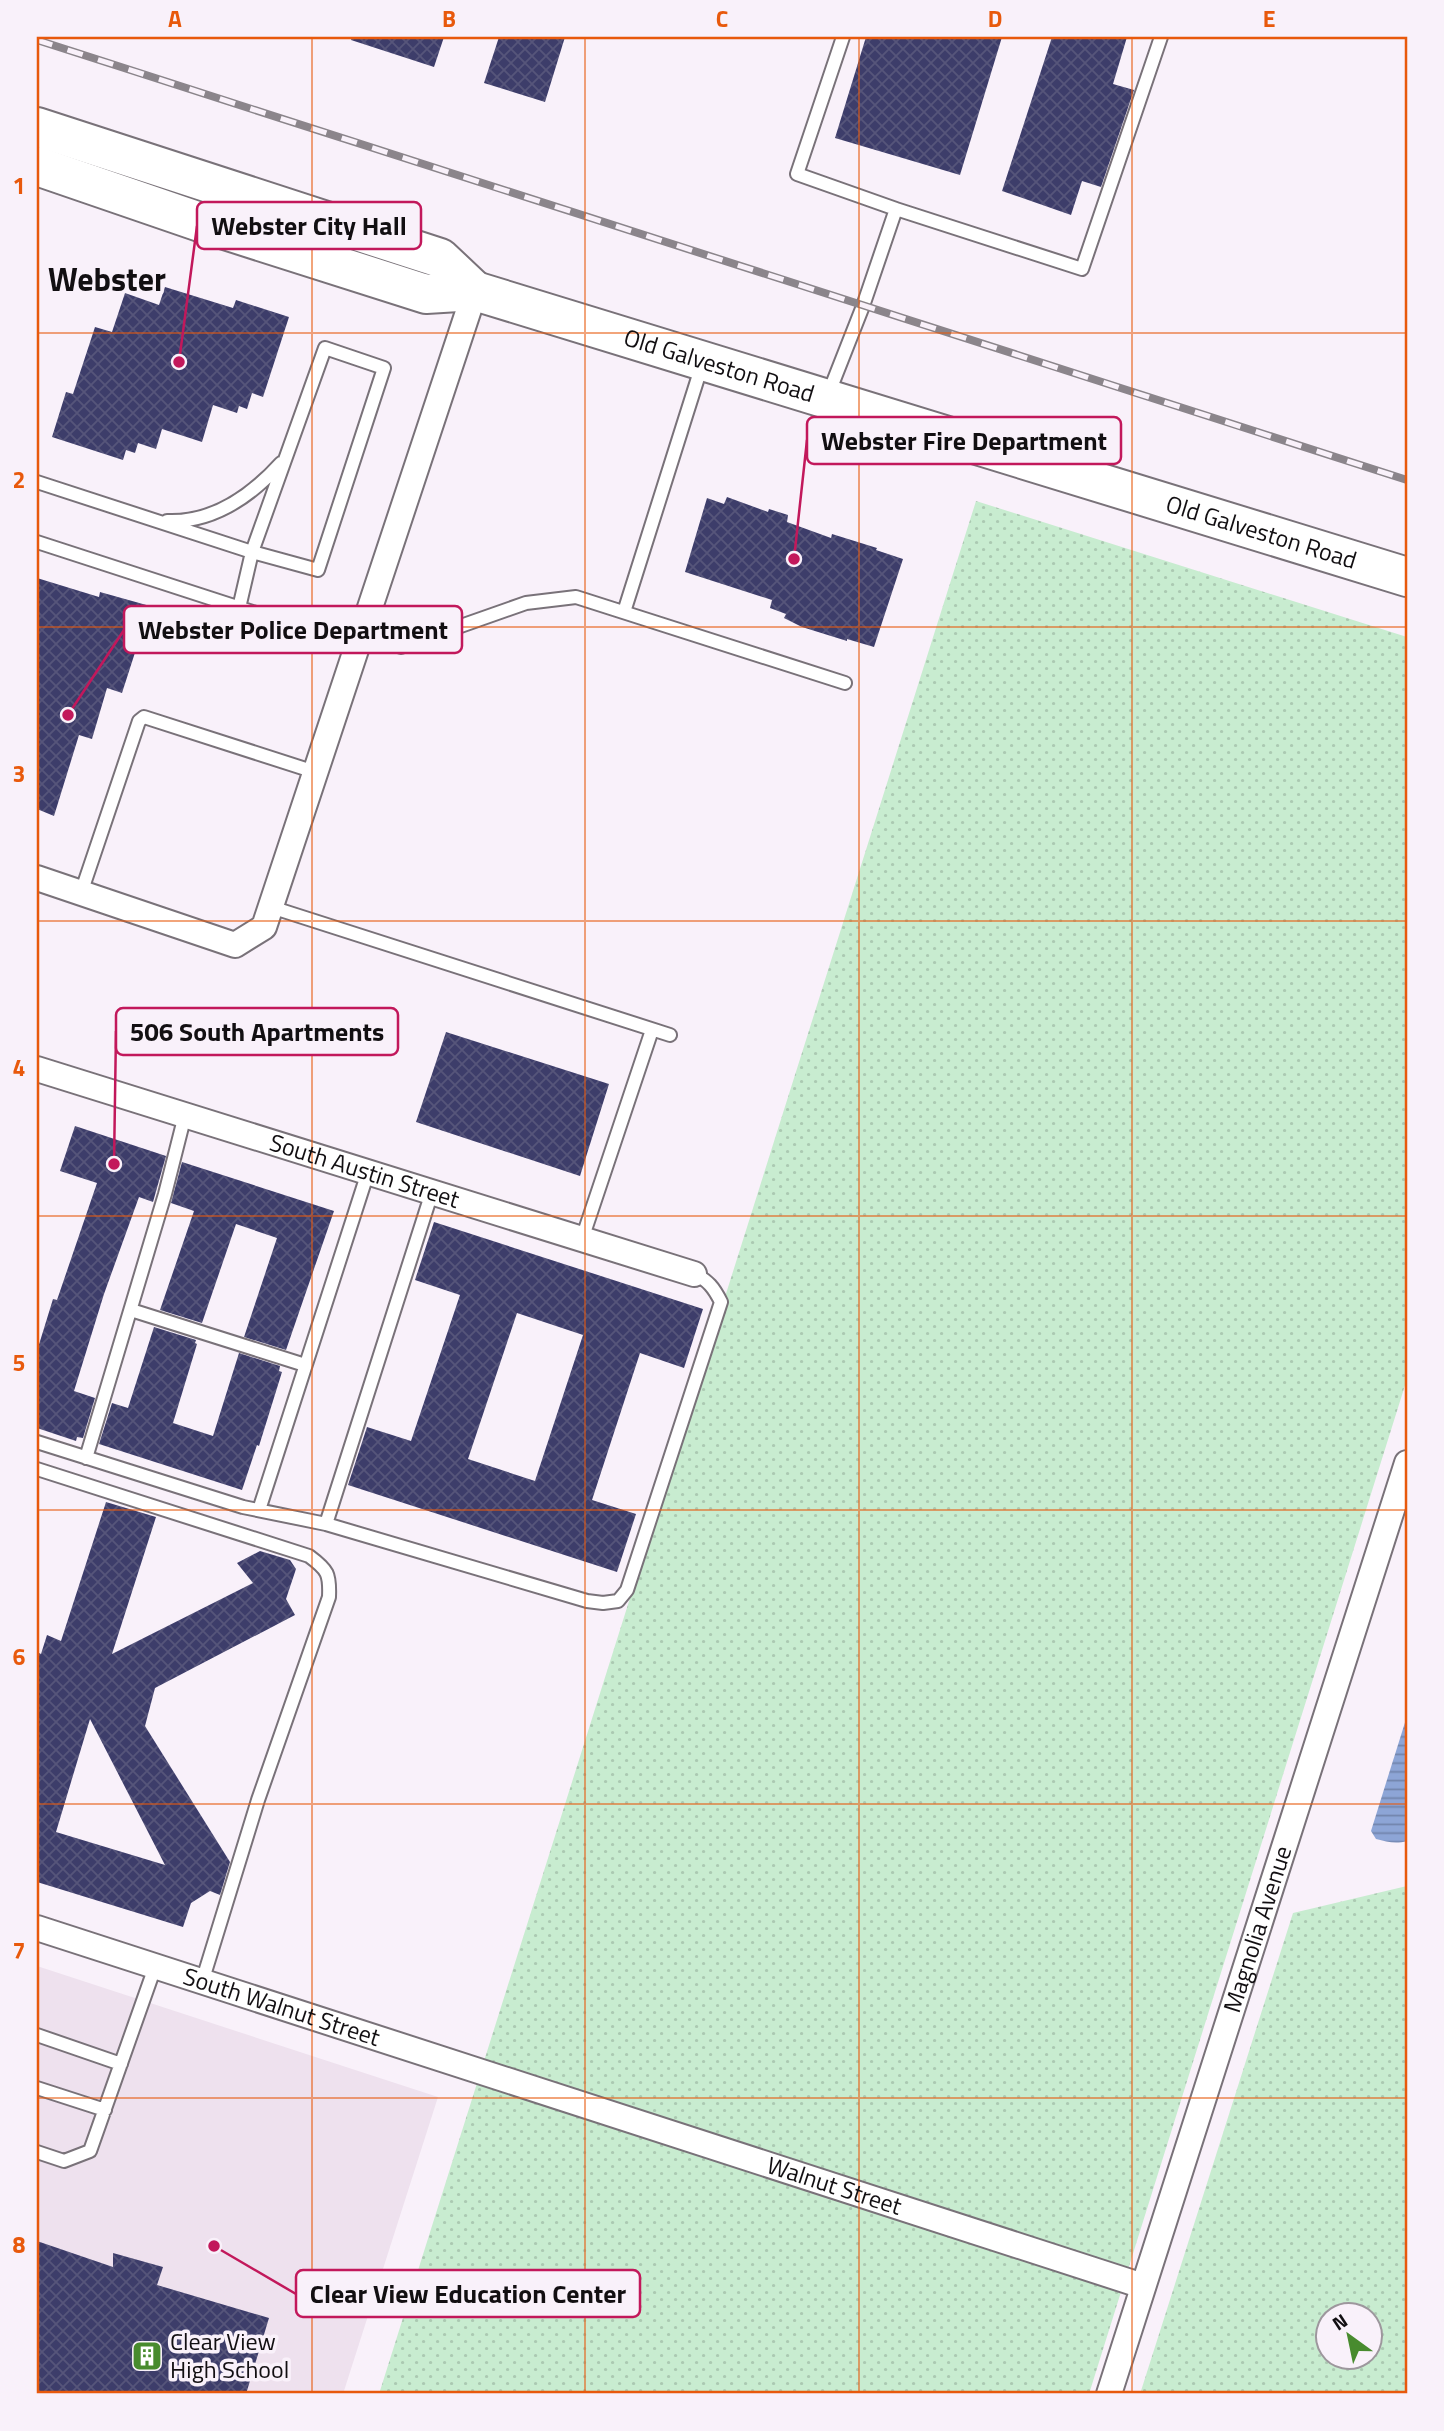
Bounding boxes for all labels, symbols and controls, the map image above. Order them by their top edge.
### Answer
text: A [168,1,182,36]
text: B [442,1,456,36]
text: C [716,1,728,36]
text: D [988,1,1002,36]
text: E [1263,1,1275,36]
text: 1 [13,168,25,203]
callout: Webster City Hall [197,202,421,249]
text: Webster City Hall [211,206,407,245]
district label: Webster [48,255,166,303]
street label: Old Galveston Road [620,319,819,411]
callout: Webster Fire Department [807,417,1121,464]
text: Webster Fire Department [821,421,1107,460]
text: 2 [13,462,25,497]
street label: Old Galveston Road [1162,485,1361,578]
callout: Webster Police Department [124,606,462,653]
text: Webster Police Department [138,610,448,649]
text: 3 [13,756,25,791]
callout: 506 South Apartments [116,1008,398,1055]
text: 506 South Apartments [130,1012,384,1051]
text: 4 [13,1050,25,1085]
street label: South Austin Street [265,1124,465,1217]
text: 5 [13,1345,25,1380]
text: 6 [13,1639,26,1674]
street label: Magnolia Avenue [1213,1841,1300,2017]
text: 7 [13,1933,25,1968]
street label: South Walnut Street [179,1958,385,2055]
street label: Walnut Street [763,2146,907,2224]
text: 8 [13,2227,26,2262]
callout: Clear View Education Center [296,2270,640,2317]
text: Clear View Education Center [310,2274,627,2313]
north arrow [1314,2302,1384,2372]
text: N [1326,2306,1353,2337]
place label: Clear View High School [170,2323,289,2387]
building icon: Clear View High School [130,2339,164,2373]

